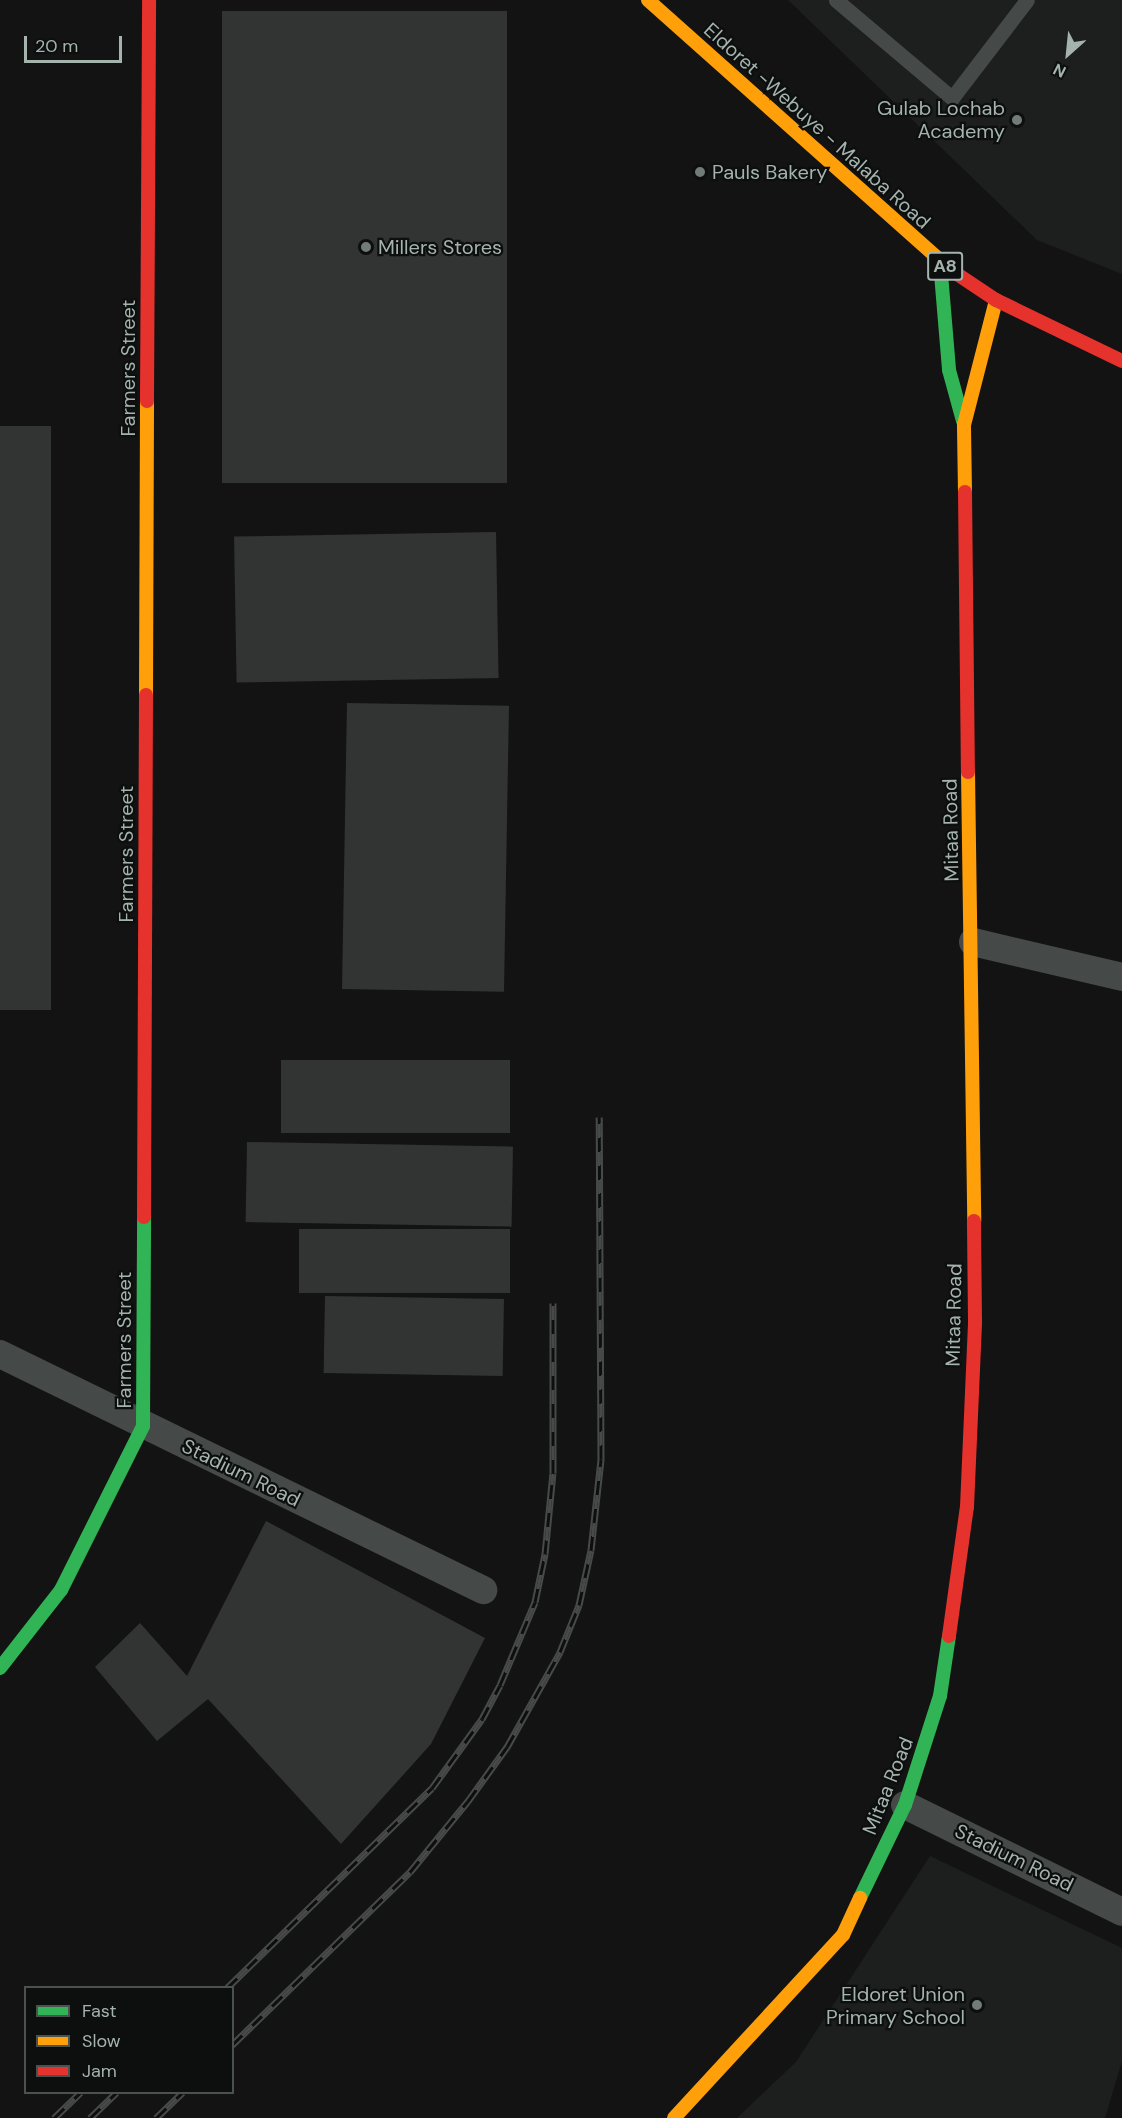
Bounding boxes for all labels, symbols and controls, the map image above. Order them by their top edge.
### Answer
street label: Eldoret -Webuye - Malaba Road [699,18,935,234]
scale bar [27,24,124,62]
north arrow [1038,24,1098,84]
text: 20 m [35,34,78,58]
text: N [1050,58,1070,82]
place label: Gulab Lochab Academy [877,96,1005,143]
marker: Gulab Lochab Academy [1010,113,1024,127]
place label: Pauls Bakery [712,160,827,184]
marker: Pauls Bakery [693,165,707,179]
place label: Millers Stores [378,235,502,259]
marker: Millers Stores [359,240,373,254]
road number: A8 [927,251,963,281]
street label: Farmers Street [116,300,140,436]
street label: Mitaa Road [938,778,964,882]
street label: Farmers Street [114,786,138,922]
street label: Mitaa Road [941,1263,967,1367]
street label: Farmers Street [112,1272,136,1408]
street label: Stadium Road [178,1434,304,1512]
street label: Mitaa Road [858,1734,918,1838]
street label: Stadium Road [951,1819,1077,1897]
place label: Eldoret Union Primary School [826,1982,965,2029]
legend [24,1986,234,2094]
marker: Eldoret Union Primary School [970,1998,984,2012]
text: Fast [82,1999,117,2023]
text: Slow [82,2029,121,2053]
text: Jam [82,2059,117,2083]

